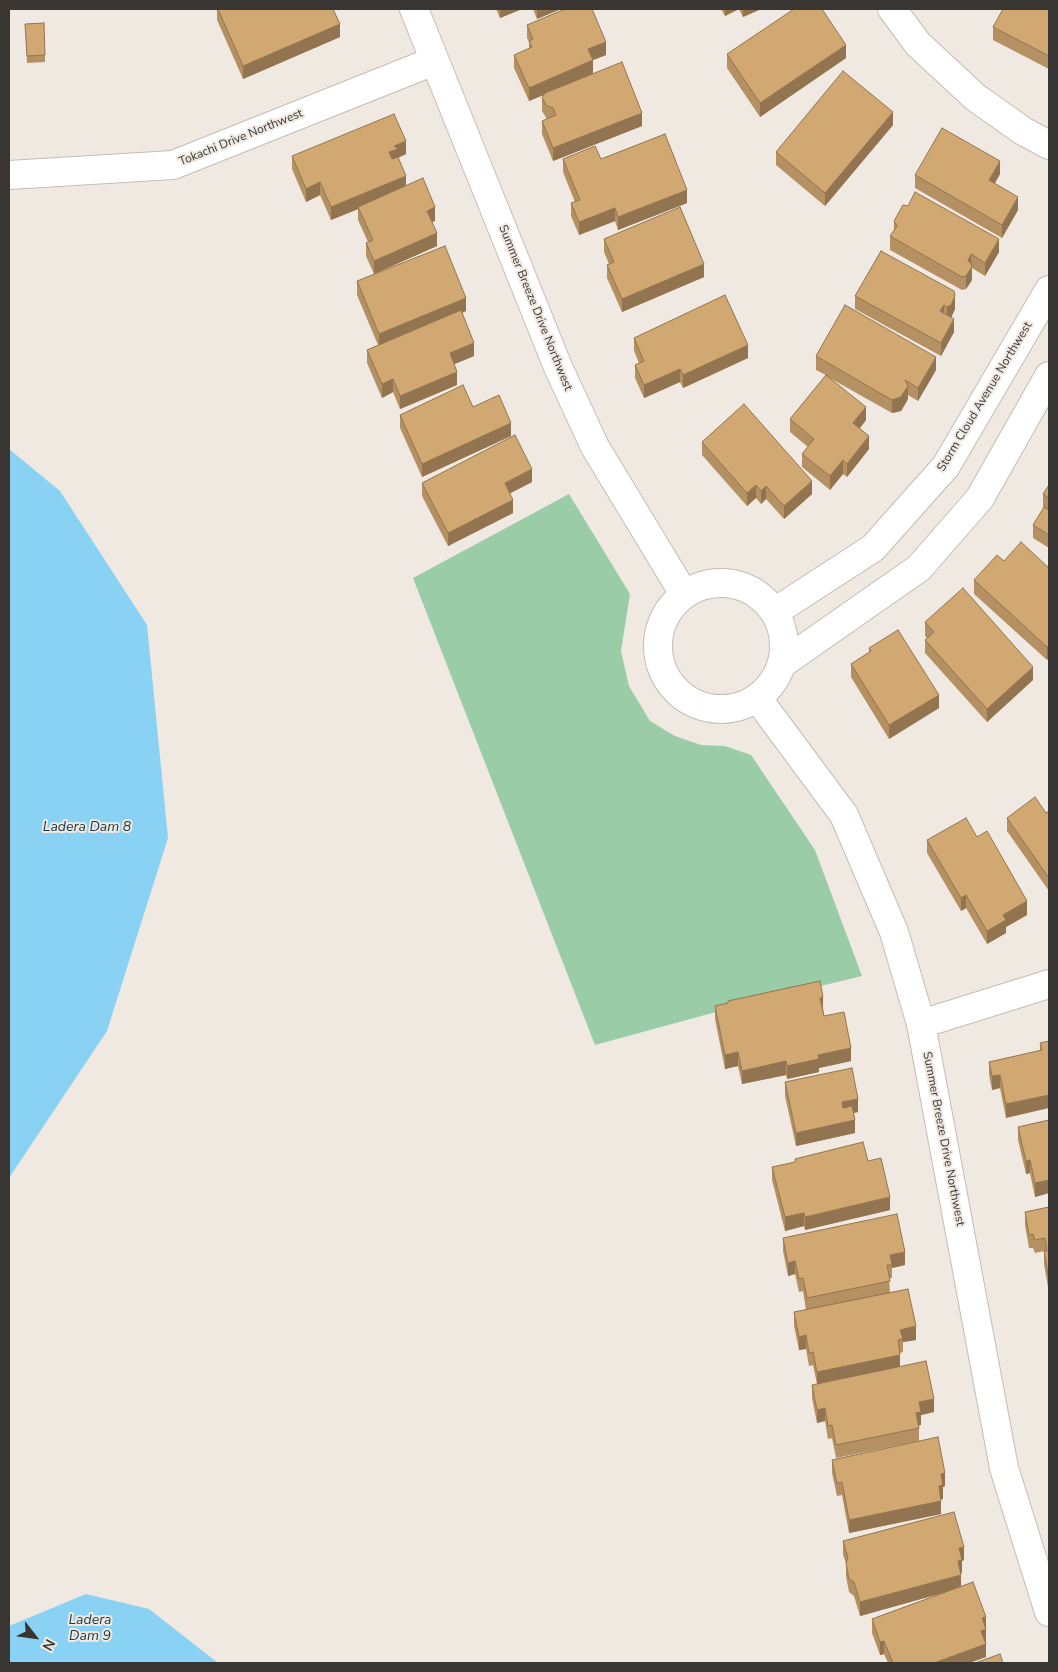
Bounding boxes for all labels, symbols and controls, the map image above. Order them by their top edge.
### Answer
street label: Tokachi Drive Northwest [177,107,305,169]
street label: Summer Breeze Drive Northwest [495,223,575,393]
street label: Storm Cloud Avenue Northwest [934,319,1036,475]
water label: Ladera Dam 8 [43,820,131,836]
street label: Summer Breeze Drive Northwest [919,1051,967,1227]
north arrow [10,1612,60,1662]
water label: Ladera Dam 9 [69,1613,111,1645]
text: N [38,1635,59,1654]

